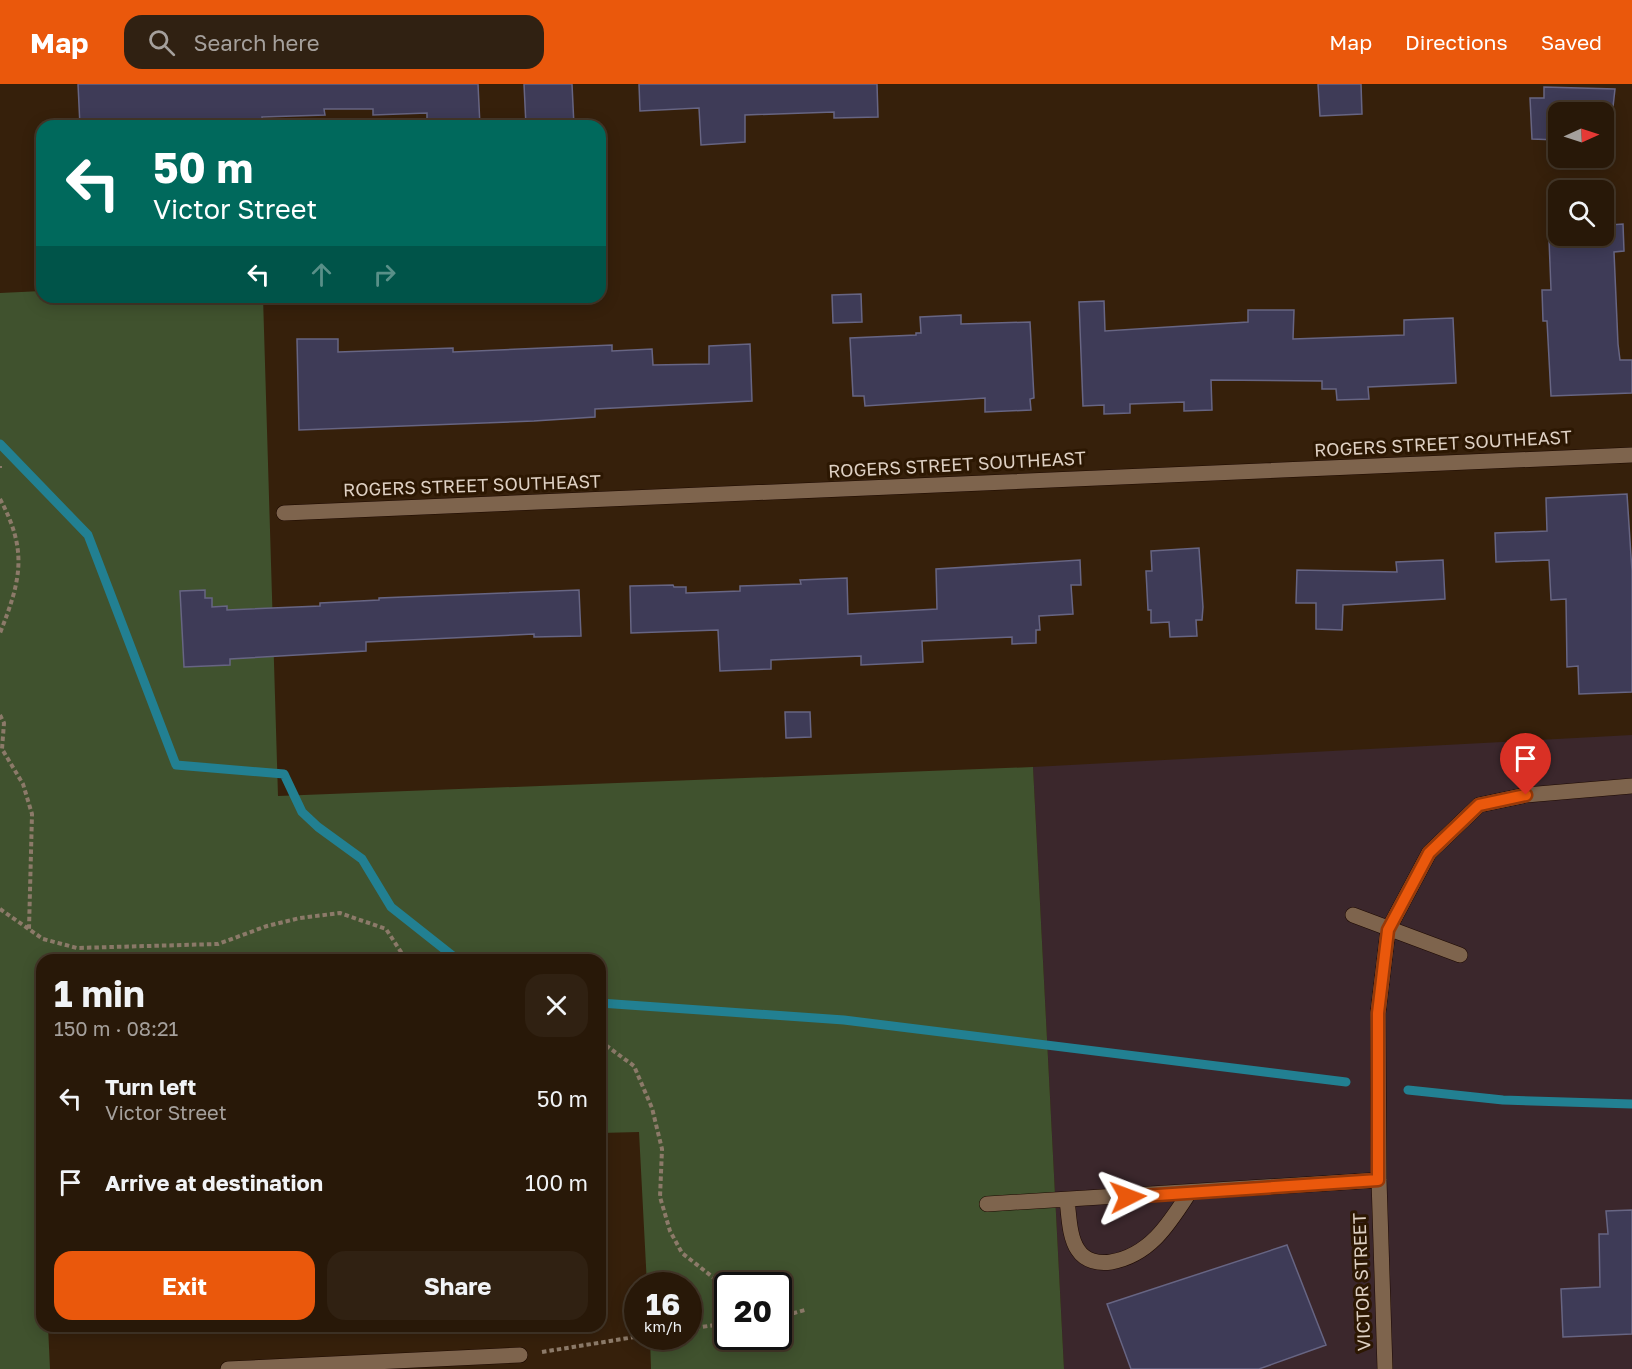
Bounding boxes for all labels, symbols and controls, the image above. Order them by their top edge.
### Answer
search box [124,15,544,69]
text: Map [30,26,88,59]
icon: search [145,26,178,59]
text: Search here [193,29,319,56]
text: Map [1329,29,1372,55]
text: Directions [1405,29,1508,55]
text: Saved [1541,29,1602,55]
north arrow [1548,102,1614,168]
map controls [1548,102,1614,246]
text: 50 m [153,142,253,192]
icon: left [54,144,132,222]
button: search [1548,180,1614,246]
text: Victor Street [153,193,317,225]
icon: left [242,258,275,291]
icon: ahead [305,258,338,291]
icon: right [368,258,401,291]
street label: ROGERS STREET SOUTHEAST [1313,425,1572,461]
street label: ROGERS STREET SOUTHEAST [827,446,1086,482]
street label: ROGERS STREET SOUTHEAST [343,470,601,500]
pin [1500,733,1551,795]
icon: arrive [1509,742,1542,775]
text: 1 min [54,972,145,1015]
button: close [525,974,588,1037]
text: 150 m · 08:21 [54,1016,178,1040]
text: Turn left [105,1073,196,1100]
icon: left [54,1082,87,1115]
text: 50 m [537,1085,588,1112]
text: Victor Street [105,1100,227,1124]
position arrow [1096,1165,1160,1229]
icon: arrive [54,1166,87,1199]
text: Arrive at destination [105,1169,323,1196]
text: 100 m [525,1169,588,1196]
street label: VICTOR STREET [1348,1212,1374,1352]
button: Exit [54,1251,315,1320]
button: Share [327,1251,588,1320]
speed limit sign: 20 [714,1272,792,1350]
text: 16 [646,1286,680,1322]
text: km/h [644,1317,682,1335]

